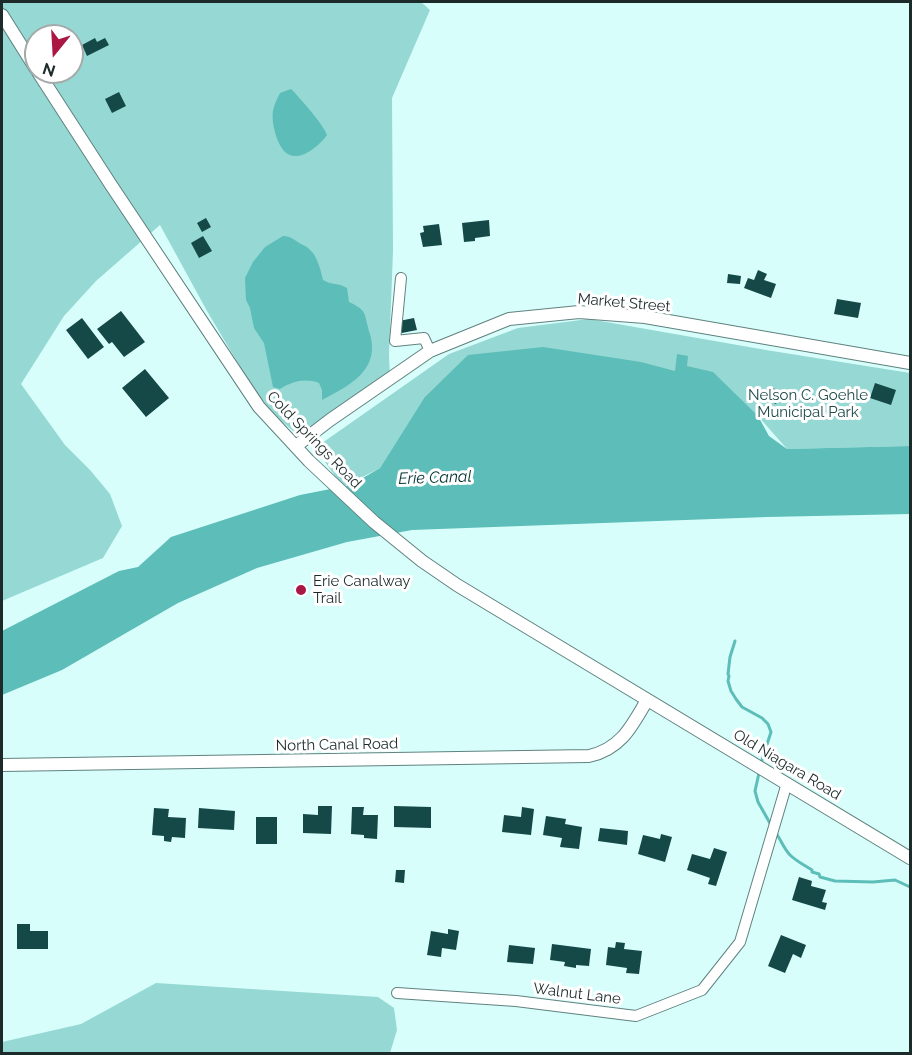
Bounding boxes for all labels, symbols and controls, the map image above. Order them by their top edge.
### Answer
north arrow [24,24,84,84]
text: N [40,59,58,81]
street label: Market Street [577,290,671,316]
park label: Nelson C. Goehle Municipal Park [748,386,868,421]
street label: Cold Springs Road [263,388,365,492]
water label: Erie Canal [398,467,472,489]
place label: Erie Canalway Trail [313,572,411,607]
marker: Erie Canalway Trail [294,583,308,597]
street label: Old Niagara Road [730,726,844,804]
street label: North Canal Road [276,735,398,755]
street label: Walnut Lane [532,980,622,1008]

